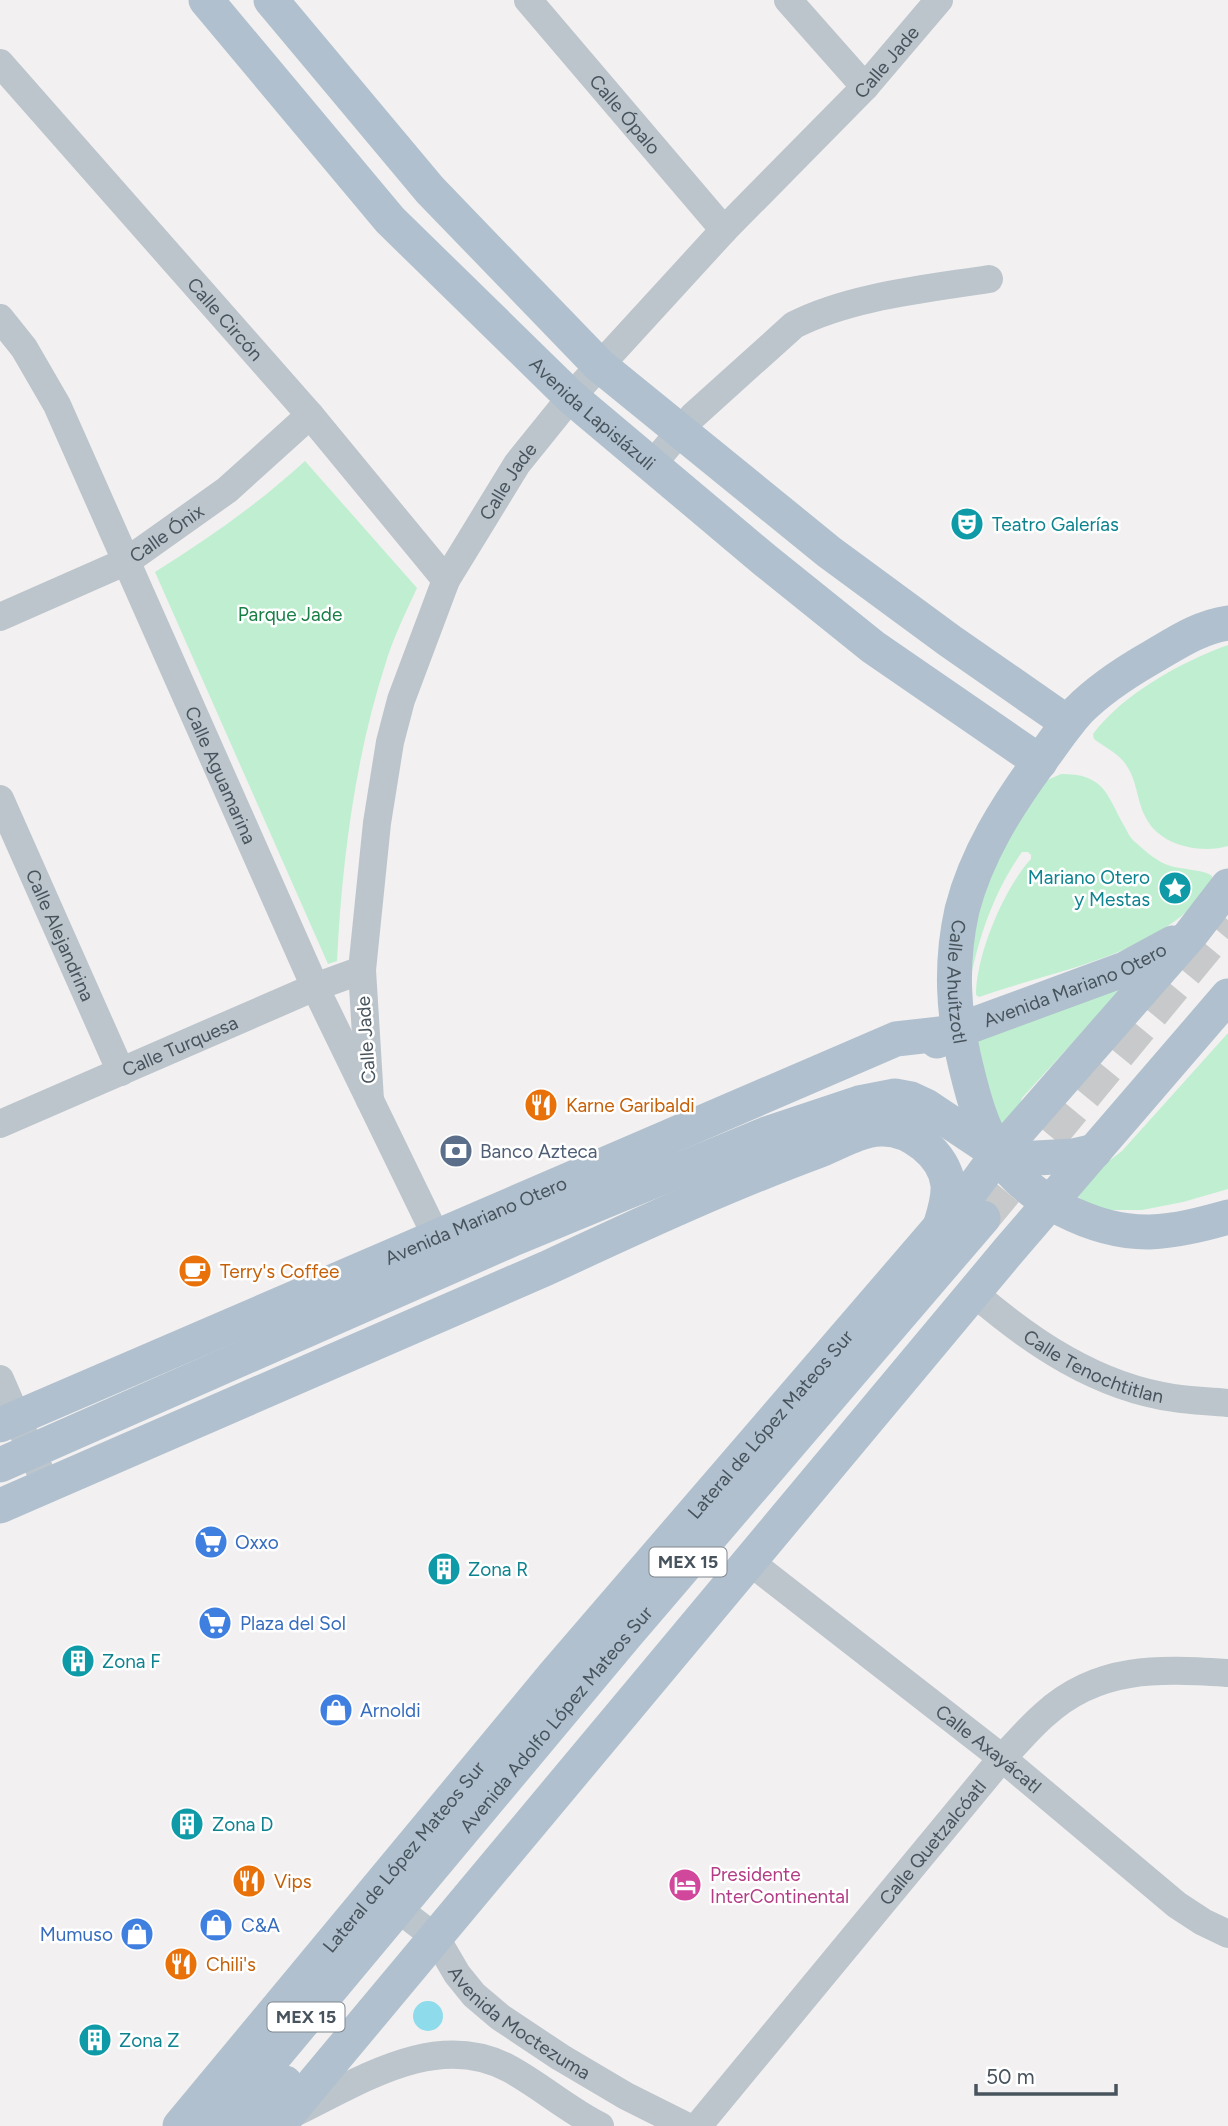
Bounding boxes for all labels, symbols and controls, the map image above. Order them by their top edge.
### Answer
street label: Calle Jade [849,21,924,103]
street label: Calle Ópalo [585,70,666,159]
street label: Calle Circón [183,273,268,365]
street label: Avenida Lapislázuli [525,352,660,475]
street label: Calle Jade [474,438,541,524]
street label: Calle Ónix [125,499,208,567]
theatre icon: Teatro Galerías [948,505,986,543]
place label: Teatro Galerías [992,513,1119,536]
park label: Parque Jade [238,603,342,626]
street label: Calle Aguamarina [180,703,262,847]
street label: Calle Alejandrina [21,866,100,1005]
place label: Mariano Otero y Mestas [1028,866,1150,911]
place icon: Mariano Otero y Mestas [1156,869,1194,907]
street label: Calle Ahuítzotl [943,918,972,1046]
street label: Avenida Mariano Otero [980,937,1170,1032]
street label: Calle Jade [351,995,381,1085]
street label: Calle Turquesa [118,1011,241,1081]
restaurant icon: Karne Garibaldi [522,1086,560,1124]
place label: Karne Garibaldi [566,1094,695,1117]
bank icon: Banco Azteca [437,1132,475,1170]
place label: Banco Azteca [480,1140,598,1163]
street label: Avenida Mariano Otero [381,1171,570,1269]
cafe icon: Terry's Coffee [176,1252,214,1290]
place label: Terry's Coffee [220,1260,339,1283]
street label: Calle Tenochtitlan [1019,1324,1166,1408]
street label: Lateral de López Mateos Sur [683,1325,858,1523]
supermarket icon: Oxxo [192,1523,230,1561]
place label: Oxxo [235,1531,279,1554]
road number: MEX 15 [650,1548,726,1576]
building icon: Zona R [425,1550,463,1588]
place label: Zona R [468,1558,528,1581]
street label: Avenida Adolfo López Mateos Sur [454,1601,657,1837]
supermarket icon: Plaza del Sol [196,1604,234,1642]
place label: Plaza del Sol [240,1612,346,1635]
building icon: Zona F [59,1642,97,1680]
place label: Zona F [102,1650,161,1673]
shop icon: Arnoldi [317,1691,355,1729]
place label: Arnoldi [360,1699,421,1722]
street label: Calle Axayácatl [931,1699,1046,1798]
street label: Lateral de López Mateos Sur [318,1756,490,1957]
street label: Calle Quetzalcóatl [874,1775,991,1910]
building icon: Zona D [168,1805,206,1843]
place label: Zona D [212,1813,273,1836]
restaurant icon: Vips [230,1862,268,1900]
place label: Presidente InterContinental [710,1863,849,1908]
hotel icon: Presidente InterContinental [666,1866,704,1904]
place label: Vips [274,1870,312,1893]
shop icon: C&A [197,1906,235,1944]
place label: C&A [241,1914,280,1937]
shop icon: Mumuso [118,1915,156,1953]
place label: Mumuso [40,1923,113,1946]
restaurant icon: Chili's [162,1945,200,1983]
place label: Chili's [206,1953,256,1976]
street label: Avenida Moctezuma [443,1962,595,2084]
road number: MEX 15 [268,2003,344,2032]
building icon: Zona Z [76,2021,114,2059]
place label: Zona Z [119,2029,179,2052]
scale bar [976,2052,1116,2096]
text: 50 m [986,2064,1035,2089]

